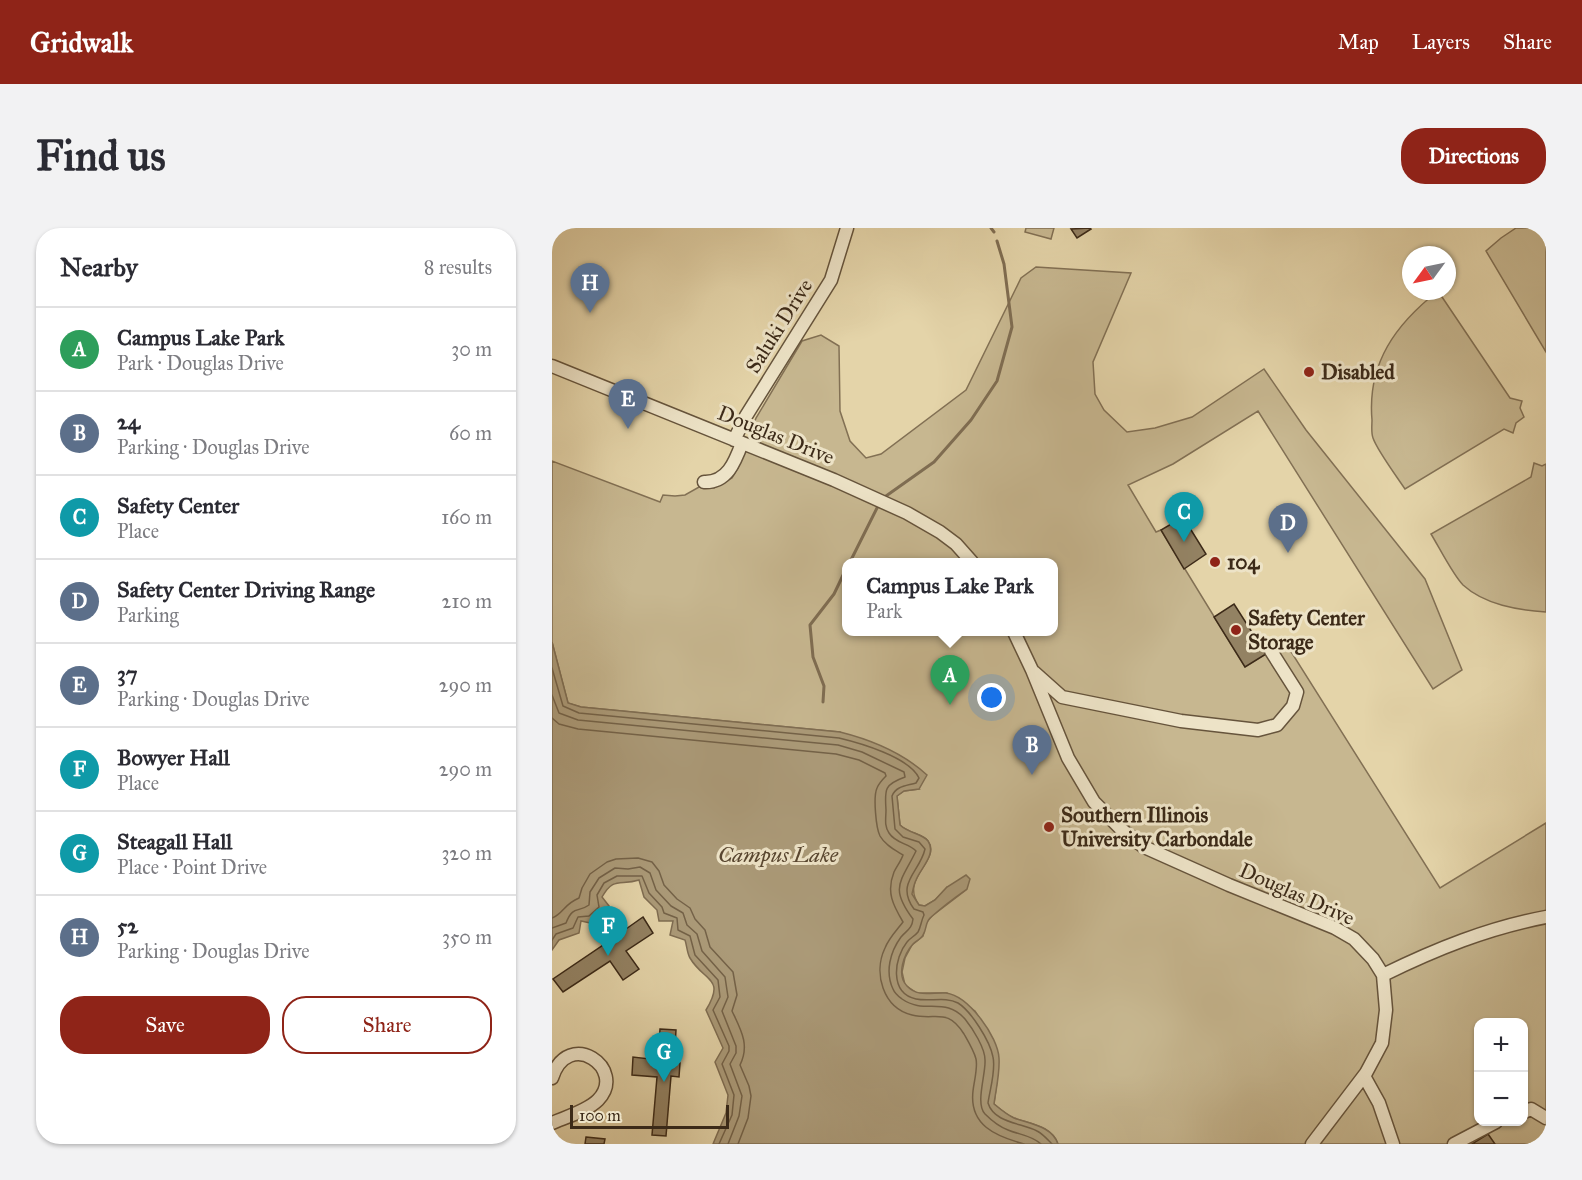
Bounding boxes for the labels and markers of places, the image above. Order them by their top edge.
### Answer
pin: H [570,264,609,313]
place label: Disabled [1321,359,1395,385]
marker: Disabled [1302,365,1316,379]
pin: E [608,380,648,429]
pin: C [1164,492,1204,542]
pin: D [1268,504,1308,553]
place label: 104 [1227,549,1260,575]
marker: 104 [1208,555,1222,569]
place label: Safety Center Storage [1248,605,1366,655]
marker: Safety Center Storage [1229,623,1243,637]
pin: A [930,656,970,705]
pin: B [1012,726,1052,775]
place label: Southern Illinois University Carbondale [1061,802,1253,852]
marker: Southern Illinois University Carbondale [1042,820,1056,834]
pin: F [588,906,628,956]
pin: G [644,1032,684,1082]

